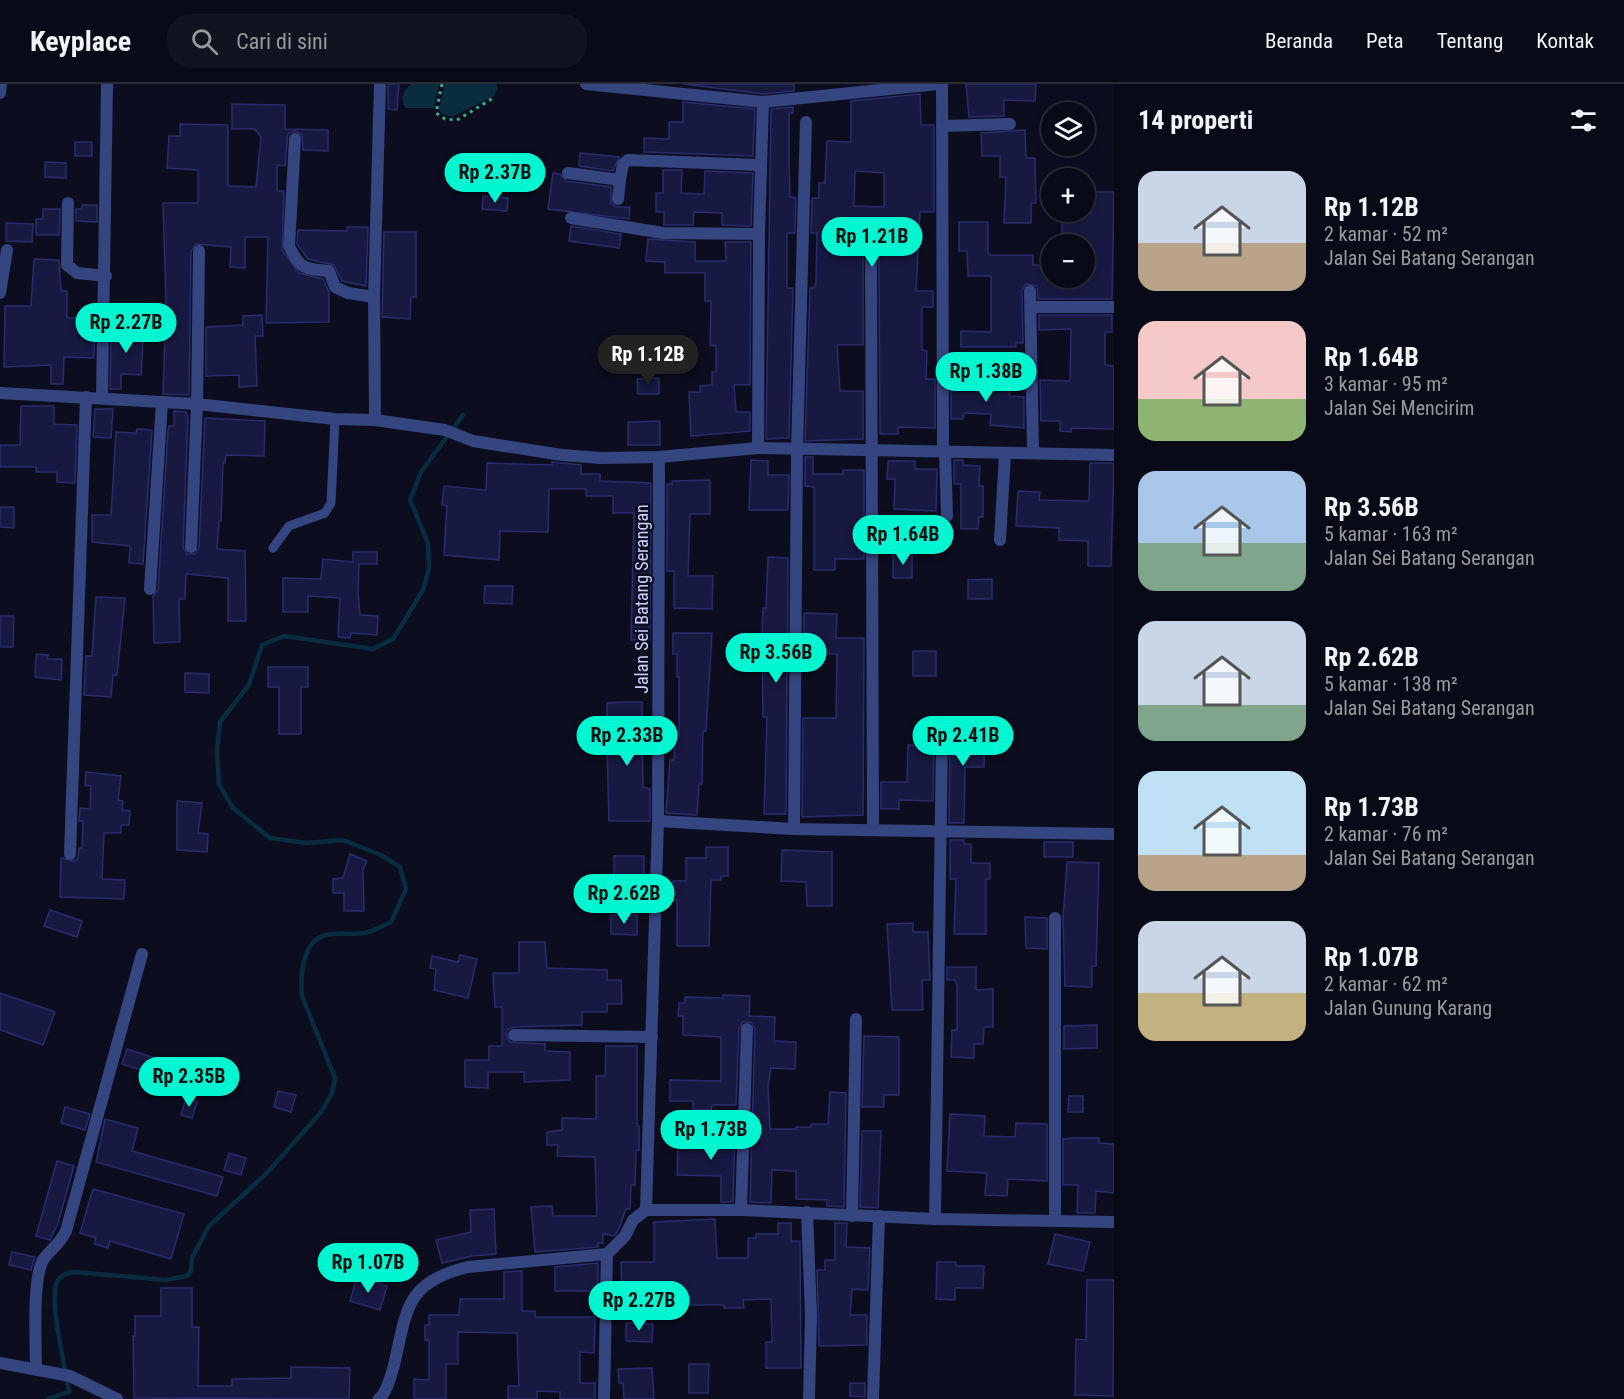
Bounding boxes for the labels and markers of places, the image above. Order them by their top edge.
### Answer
pin: Rp 2.37B [433,153,557,204]
pin: Rp 1.21B [810,217,934,268]
pin: Rp 2.27B [64,303,188,354]
pin: Rp 1.12B [586,335,710,386]
pin: Rp 1.38B [924,352,1048,403]
pin: Rp 1.64B [841,515,965,566]
pin: Rp 3.56B [714,633,838,684]
pin: Rp 2.33B [565,716,689,767]
pin: Rp 2.41B [901,716,1025,767]
pin: Rp 2.62B [562,874,686,925]
pin: Rp 2.35B [127,1057,251,1108]
pin: Rp 1.73B [649,1110,773,1161]
pin: Rp 1.07B [306,1243,430,1294]
pin: Rp 2.27B [577,1281,701,1332]

